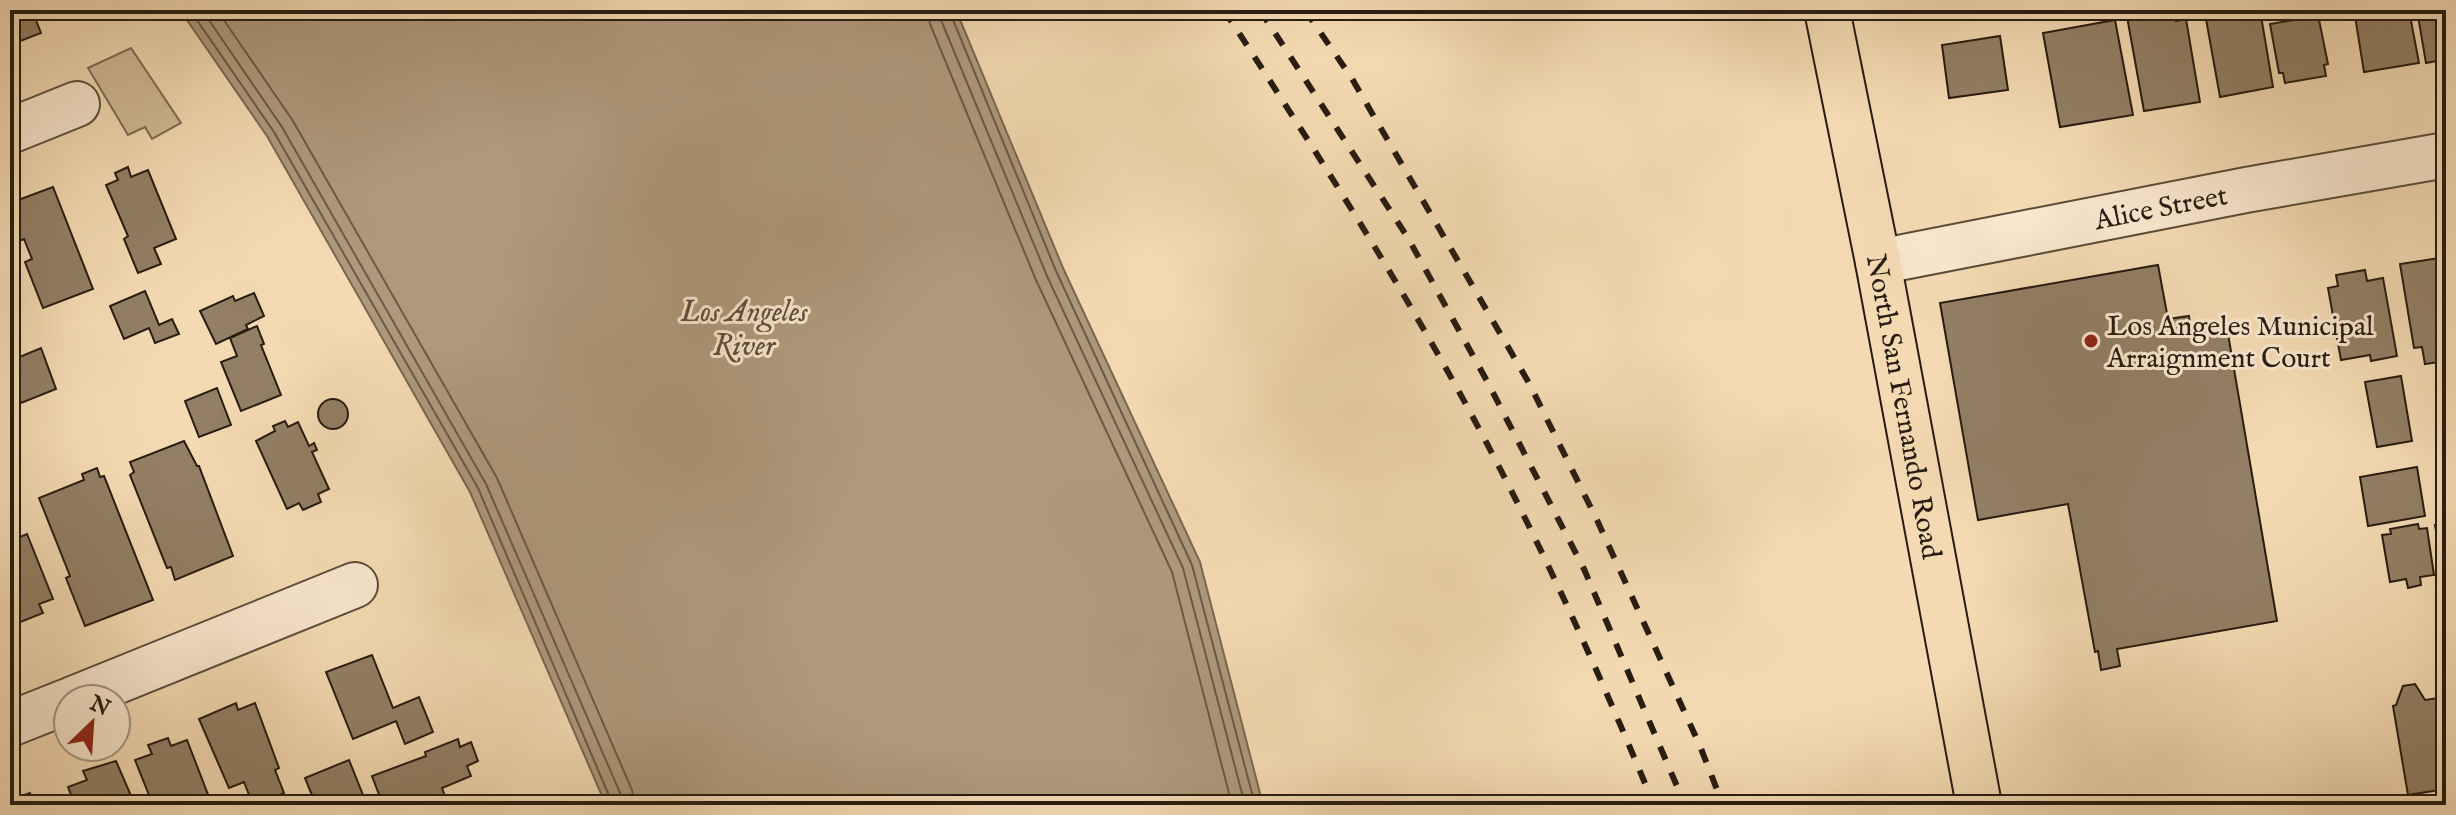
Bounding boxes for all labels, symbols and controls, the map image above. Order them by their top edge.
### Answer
street label: Alice Street [2091,179,2231,239]
street label: North San Fernando Road [1857,252,1948,562]
water label: Los Angeles River [680,294,808,366]
place label: Los Angeles Municipal Arraignment Court [2106,310,2374,377]
marker: Los Angeles Municipal Arraignment Court [2082,332,2100,350]
north arrow [52,683,132,763]
text: N [84,690,114,723]

